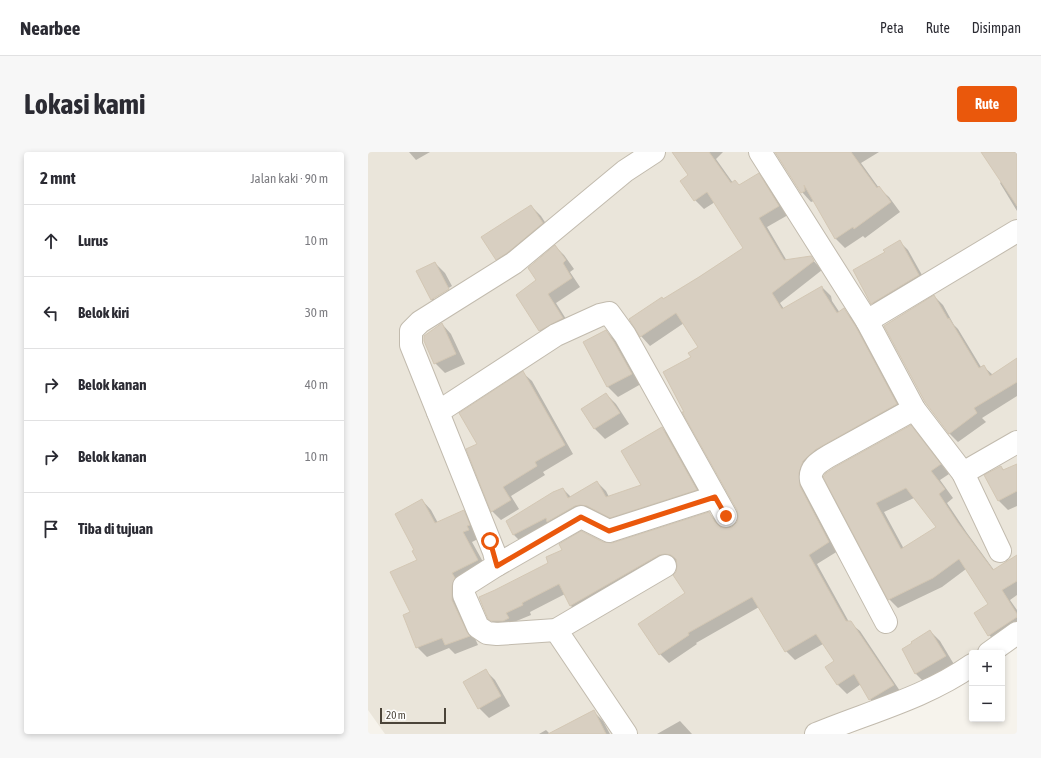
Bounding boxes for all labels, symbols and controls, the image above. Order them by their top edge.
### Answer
text: Nearbee [20,17,80,39]
text: Peta [880,20,904,36]
text: Rute [926,20,950,36]
text: Disimpan [972,20,1021,36]
button: Rute [957,86,1017,122]
text: Lokasi kami [24,88,145,120]
text: 2 mnt [40,168,76,188]
text: Jalan kaki · 90 m [250,171,328,186]
icon: ahead [40,230,62,252]
text: Lurus [78,232,108,249]
text: 10 m [305,233,328,248]
icon: left [40,302,62,324]
text: Belok kiri [78,304,129,321]
text: 30 m [305,305,328,320]
icon: right [40,374,62,396]
text: Belok kanan [78,376,147,393]
text: 40 m [305,377,328,392]
icon: right [40,446,62,468]
text: Belok kanan [78,448,147,465]
text: 10 m [305,449,328,464]
route end [717,507,735,525]
icon: arrive [40,518,62,540]
text: Tiba di tujuan [78,520,153,537]
route start [481,532,499,550]
map controls [969,650,1005,722]
button: + [969,650,1005,686]
button: − [969,686,1005,722]
scale bar [380,706,446,725]
text: 20 m [386,709,406,721]

